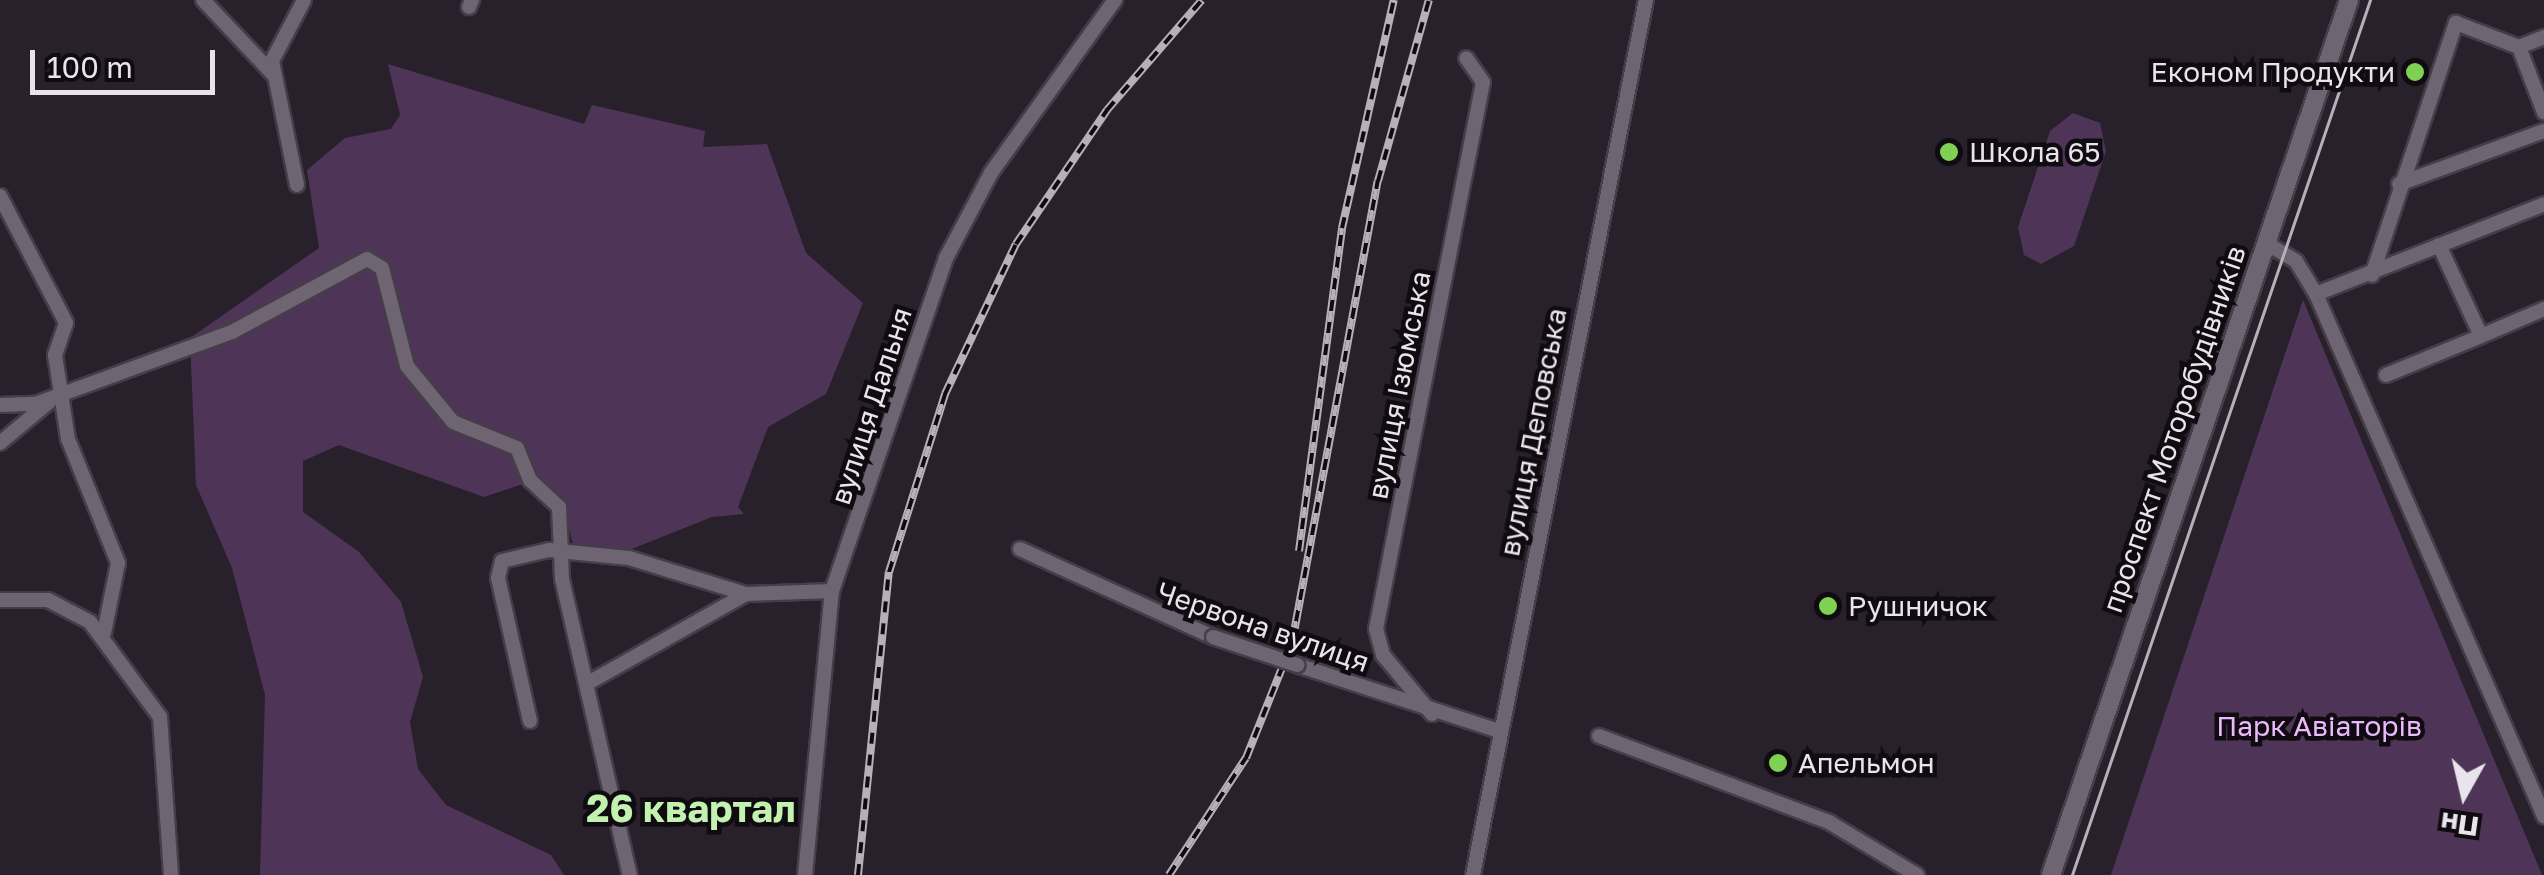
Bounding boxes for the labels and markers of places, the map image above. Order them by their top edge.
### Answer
place label: Економ Продукти [2151,55,2395,89]
marker: Економ Продукти [2404,61,2426,83]
place label: Школа 65 [1969,135,2101,169]
marker: Школа 65 [1938,141,1960,163]
place label: Рушничок [1848,589,1988,623]
marker: Рушничок [1817,595,1839,617]
place label: Апельмон [1798,746,1935,780]
marker: Апельмон [1767,752,1789,774]

